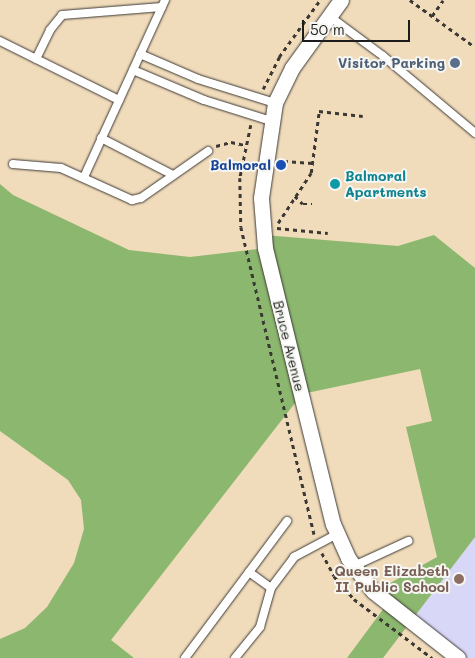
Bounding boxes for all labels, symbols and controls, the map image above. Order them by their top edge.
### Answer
scale bar [305,10,412,42]
text: 50 m [310,19,345,39]
place label: Visitor Parking [338,55,445,71]
marker: Visitor Parking [449,57,461,69]
place label: Balmoral [210,157,271,173]
marker: Balmoral [275,159,287,171]
place label: Balmoral Apartments [345,168,426,200]
marker: Balmoral Apartments [329,178,341,190]
street label: Bruce Avenue [270,299,308,393]
place label: Queen Elizabeth II Public School [334,563,449,596]
marker: Queen Elizabeth II Public School [453,573,465,585]

